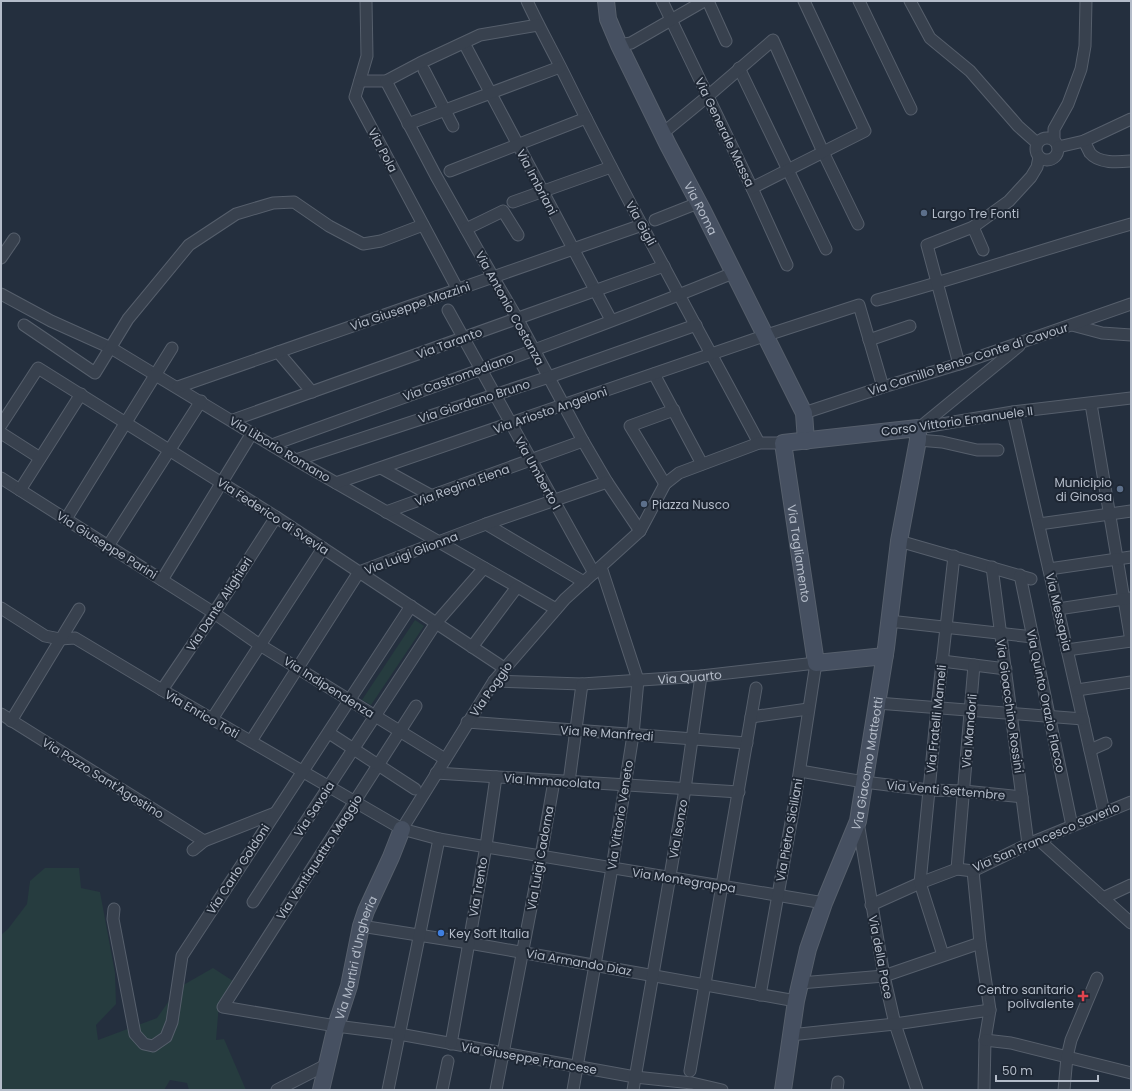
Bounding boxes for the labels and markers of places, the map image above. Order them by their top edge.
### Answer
place label: Largo Tre Fonti [932,205,1019,222]
marker: Largo Tre Fonti [919,208,929,218]
place label: Municipio di Ginosa [1054,474,1112,505]
marker: Municipio di Ginosa [1115,484,1125,494]
place label: Piazza Nusco [652,496,730,513]
marker: Piazza Nusco [639,499,649,509]
place label: Key Soft Italia [449,925,529,942]
marker: Key Soft Italia [436,928,446,938]
place label: Centro sanitario polivalente [977,981,1074,1012]
marker: Centro sanitario polivalente [1077,990,1089,1002]

